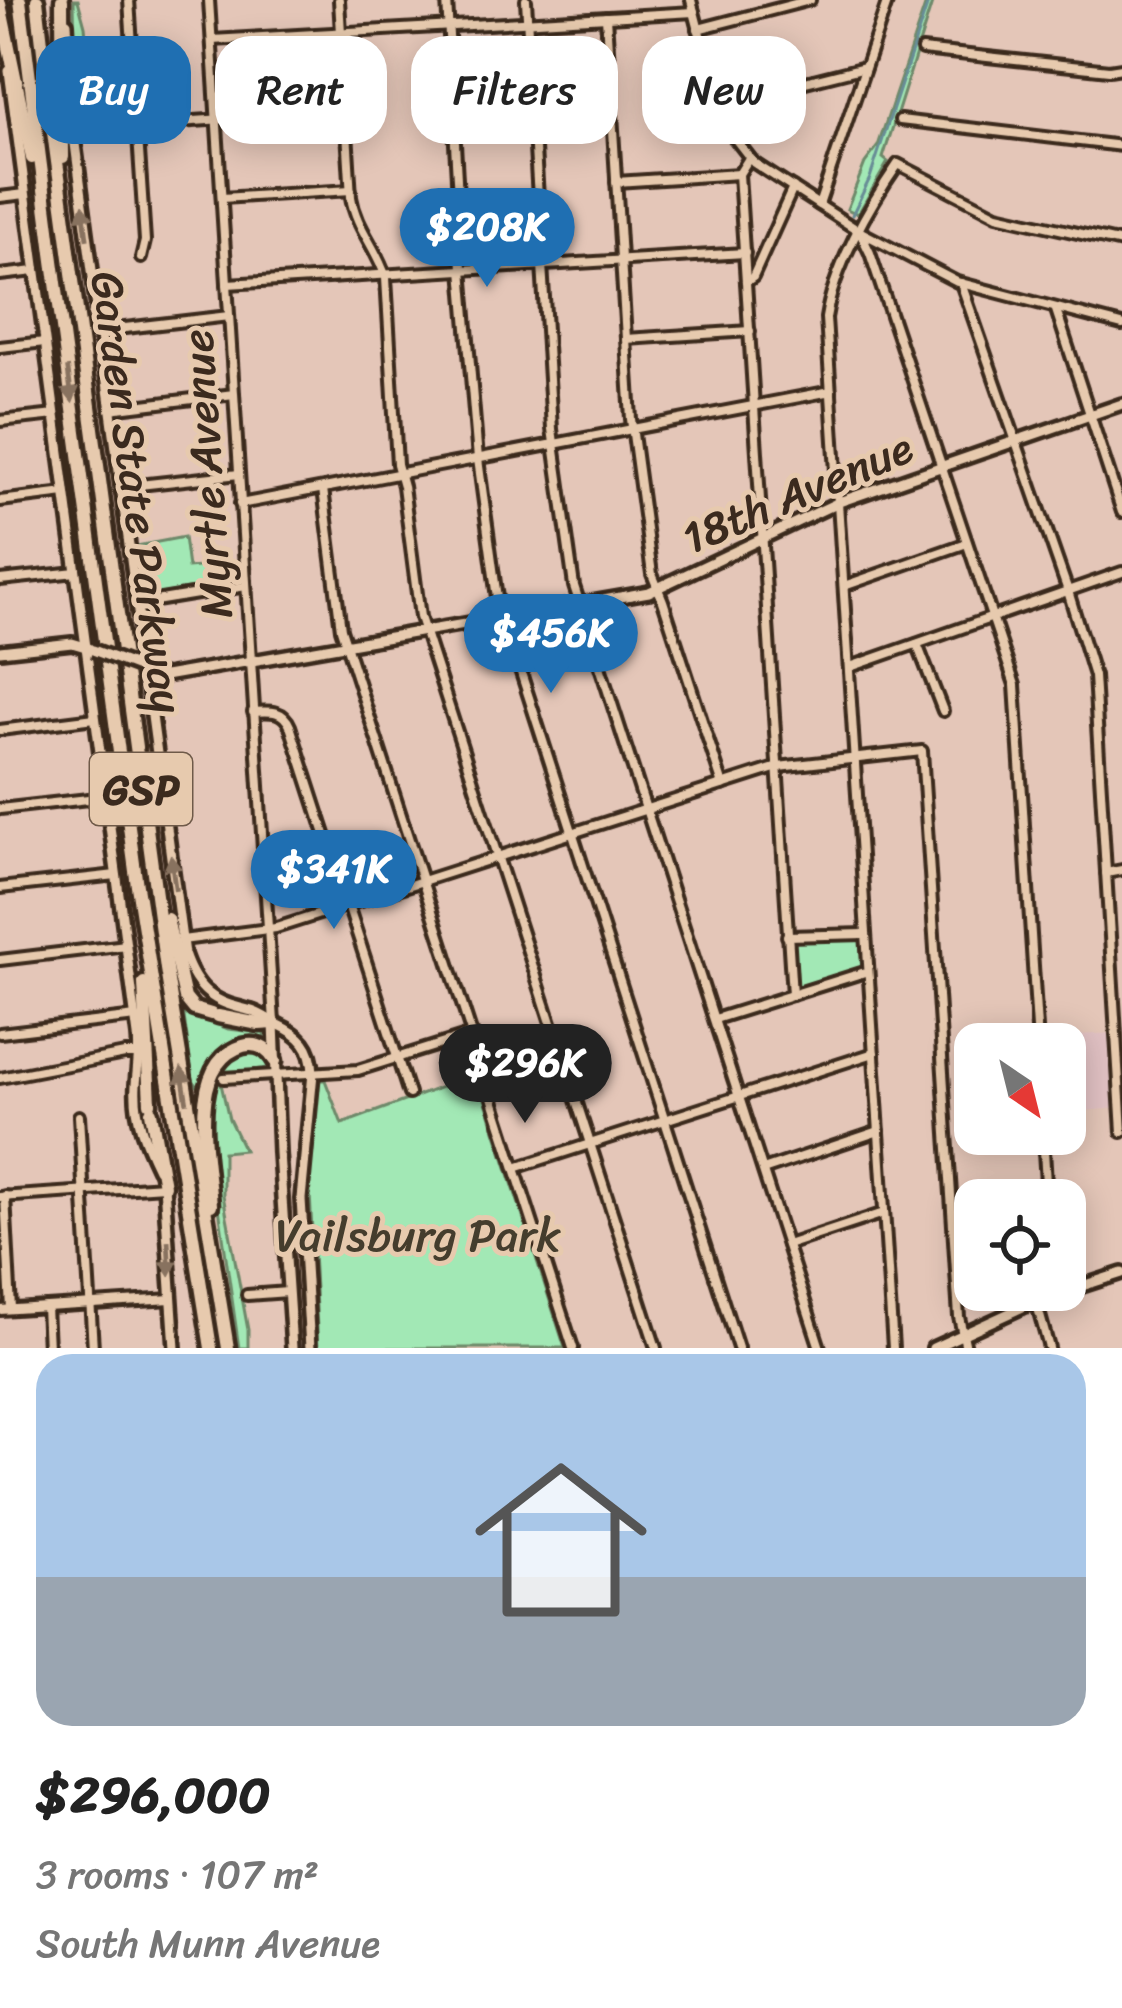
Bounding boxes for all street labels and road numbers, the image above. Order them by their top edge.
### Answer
street label: Garden State Parkway [66,266,208,719]
street label: Myrtle Avenue [157,327,257,621]
street label: 18th Avenue [669,408,926,578]
road number: GSP [90,753,192,825]

